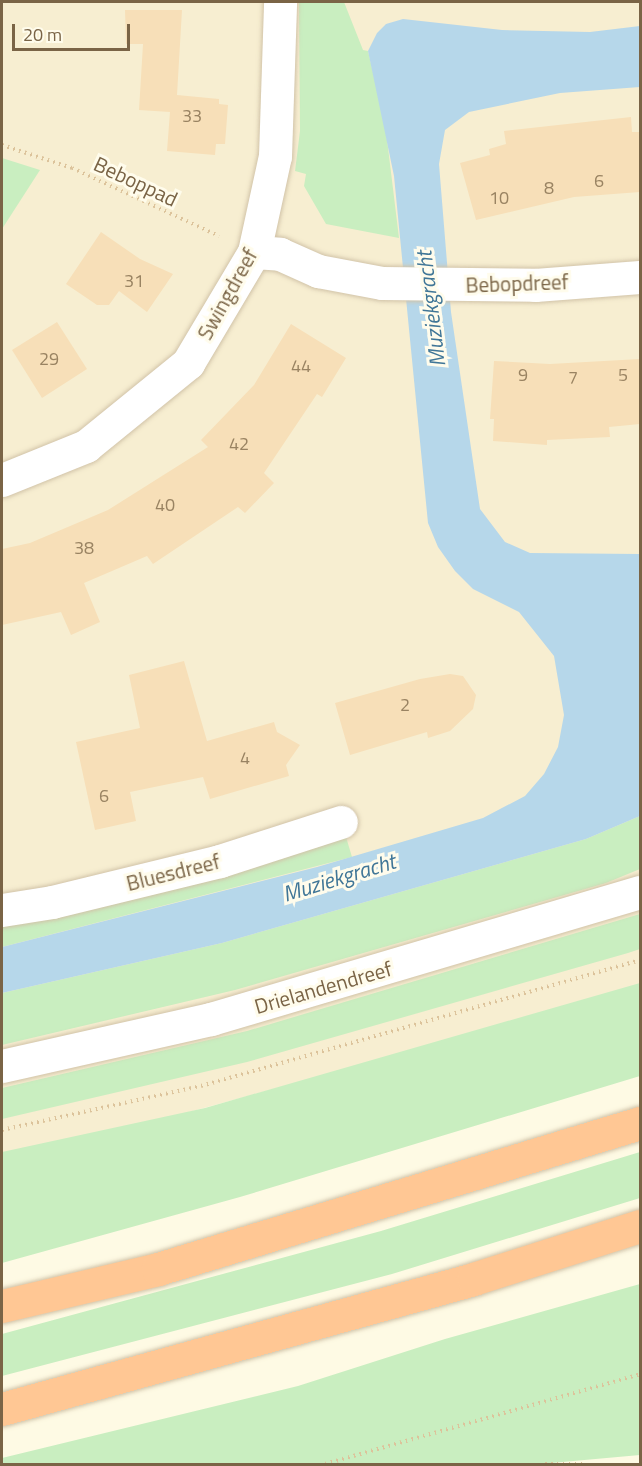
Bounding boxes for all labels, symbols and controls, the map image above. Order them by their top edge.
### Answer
scale bar [15,12,134,50]
text: 20 m [23,21,62,48]
house number: 33 [182,105,202,127]
street label: Beboppad [90,151,182,211]
house number: 6 [594,170,604,192]
house number: 8 [544,177,554,199]
house number: 10 [489,187,509,209]
street label: Swingdreef [192,244,262,344]
water label: Muziekgracht [411,250,451,368]
street label: Bebopdreef [465,269,569,297]
house number: 31 [124,270,144,292]
house number: 29 [39,348,59,370]
house number: 44 [291,355,311,377]
house number: 9 [518,364,528,386]
house number: 5 [618,364,628,386]
house number: 7 [568,367,578,389]
house number: 42 [229,433,249,455]
house number: 40 [155,494,175,516]
house number: 38 [74,537,94,559]
house number: 2 [400,694,410,716]
house number: 4 [240,747,250,769]
house number: 6 [99,785,109,807]
street label: Bluesdreef [124,848,222,896]
water label: Muziekgracht [279,848,399,908]
street label: Drielandendreef [251,955,395,1019]

